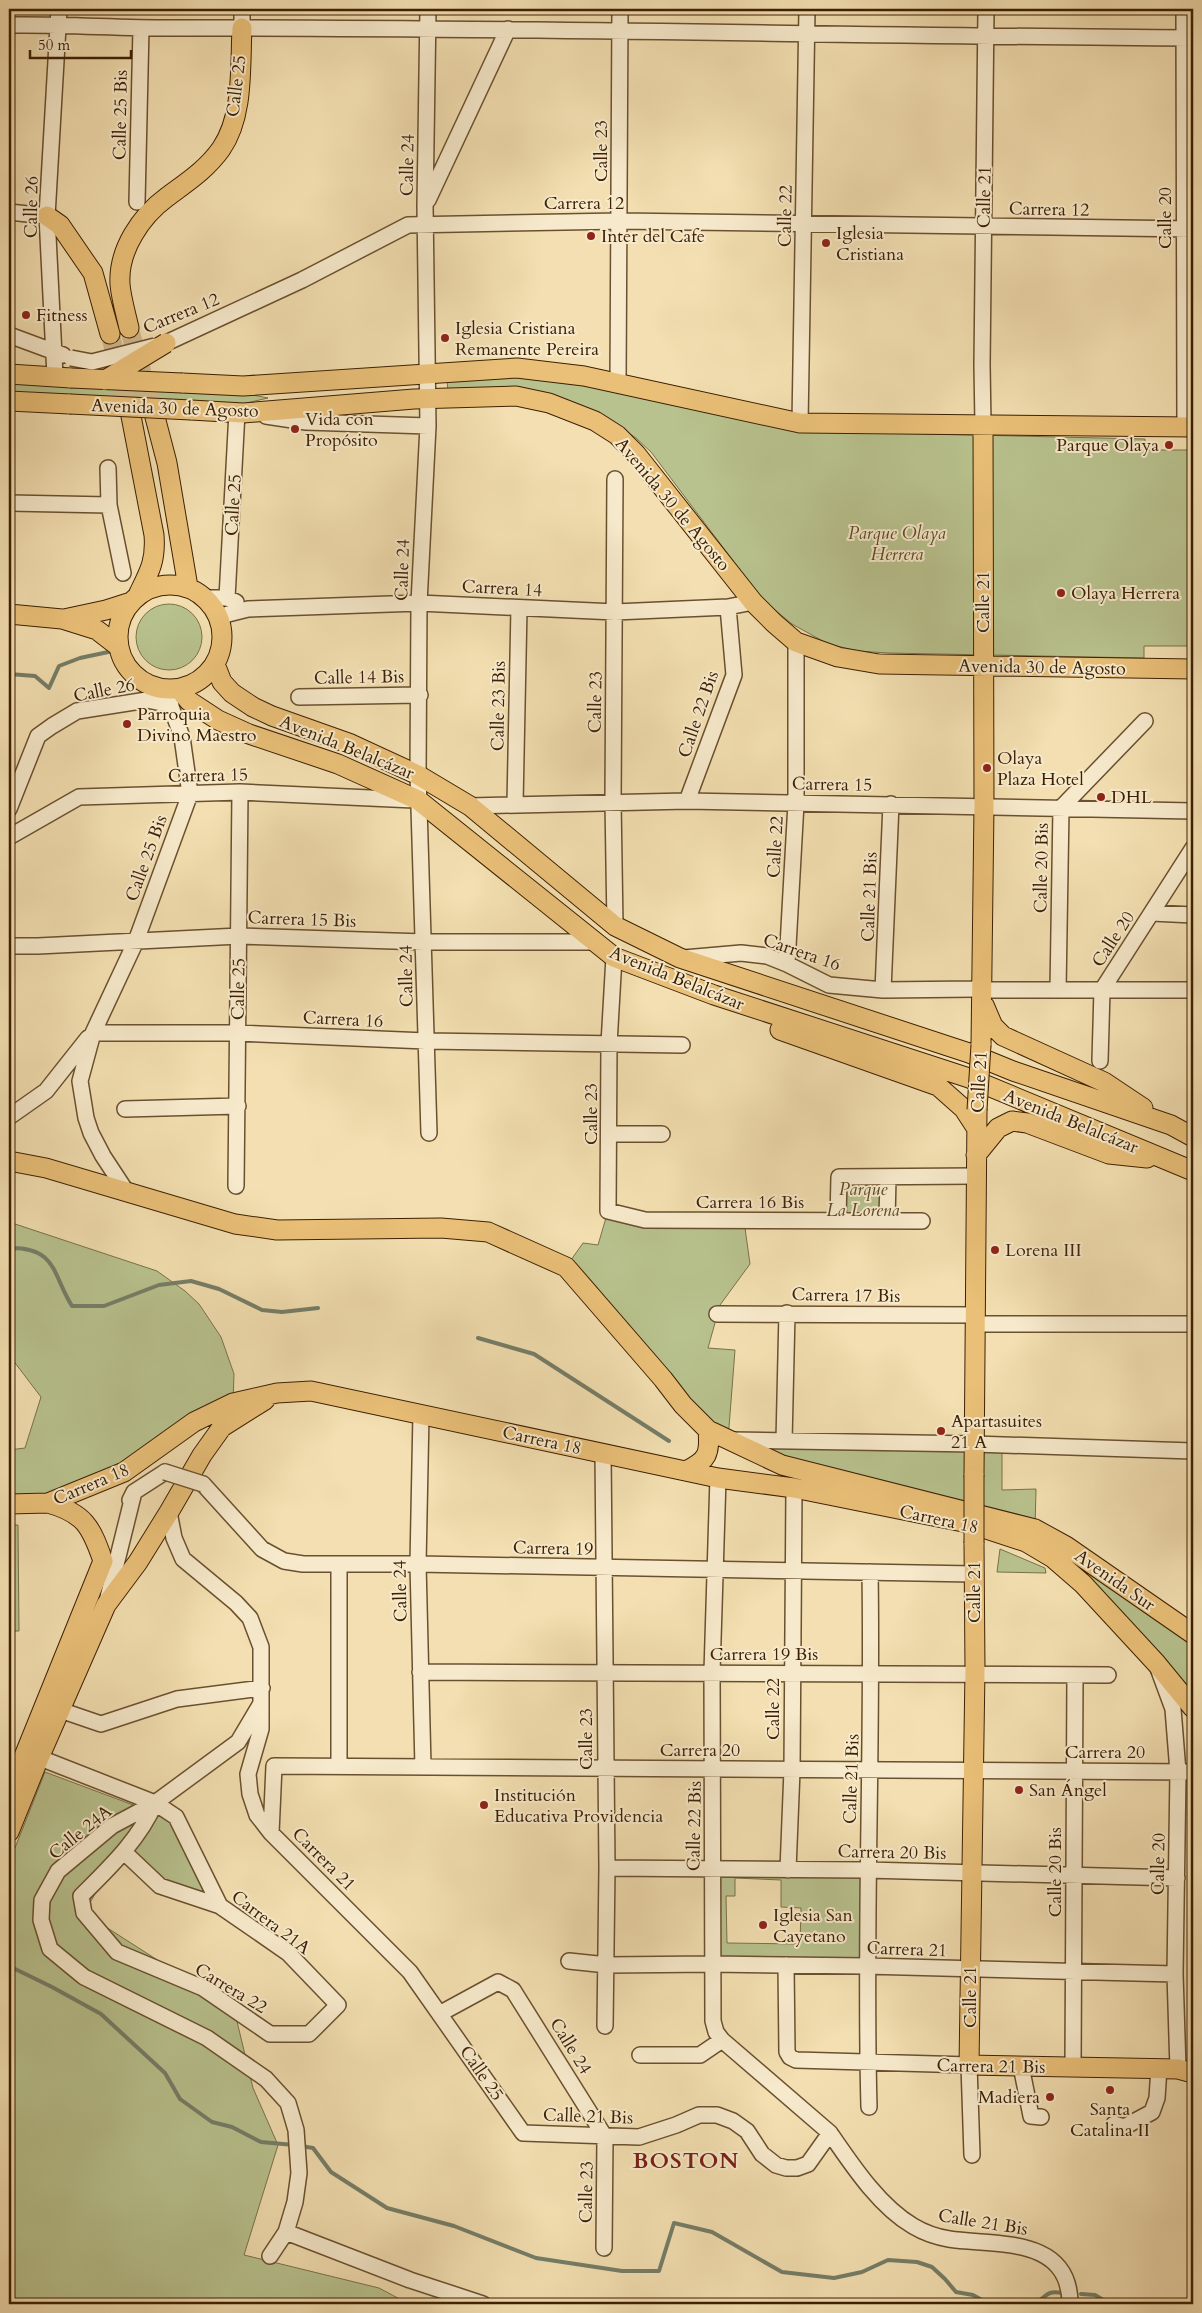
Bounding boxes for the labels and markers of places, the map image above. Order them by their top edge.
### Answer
place label: Iglesia Cristiana [836,221,904,267]
place label: Inter del Cafe [601,224,705,249]
marker: Inter del Cafe [585,230,597,242]
marker: Iglesia Cristiana [820,237,832,249]
place label: Fitness [36,303,87,328]
marker: Fitness [20,309,32,321]
place label: Iglesia Cristiana Remanente Pereira [455,316,599,362]
marker: Iglesia Cristiana Remanente Pereira [439,332,451,344]
place label: Vida con Propósito [305,407,378,453]
marker: Vida con Propósito [289,423,301,435]
place label: Parque Olaya [1056,433,1159,458]
marker: Parque Olaya [1163,439,1175,451]
place label: Olaya Herrera [1071,581,1180,606]
marker: Olaya Herrera [1055,587,1067,599]
place label: Parroquia Divino Maestro [137,702,257,748]
marker: Parroquia Divino Maestro [121,718,133,730]
place label: Olaya Plaza Hotel [997,746,1084,792]
marker: Olaya Plaza Hotel [981,762,993,774]
place label: DHL [1111,785,1152,810]
marker: DHL [1095,791,1107,803]
place label: Lorena III [1005,1238,1082,1263]
marker: Lorena III [989,1244,1001,1256]
place label: Apartasuites 21 A [951,1409,1042,1455]
marker: Apartasuites 21 A [935,1425,947,1437]
place label: San Ángel [1029,1778,1107,1803]
place label: Institución Educativa Providencia [494,1783,663,1829]
marker: San Ángel [1013,1784,1025,1796]
marker: Institución Educativa Providencia [478,1799,490,1811]
place label: Iglesia San Cayetano [773,1903,853,1949]
marker: Iglesia San Cayetano [757,1919,769,1931]
marker: Santa Catalina II [1104,2084,1116,2096]
place label: Madiera [978,2085,1040,2110]
marker: Madiera [1044,2091,1056,2103]
place label: Santa Catalina II [1070,2097,1150,2143]

